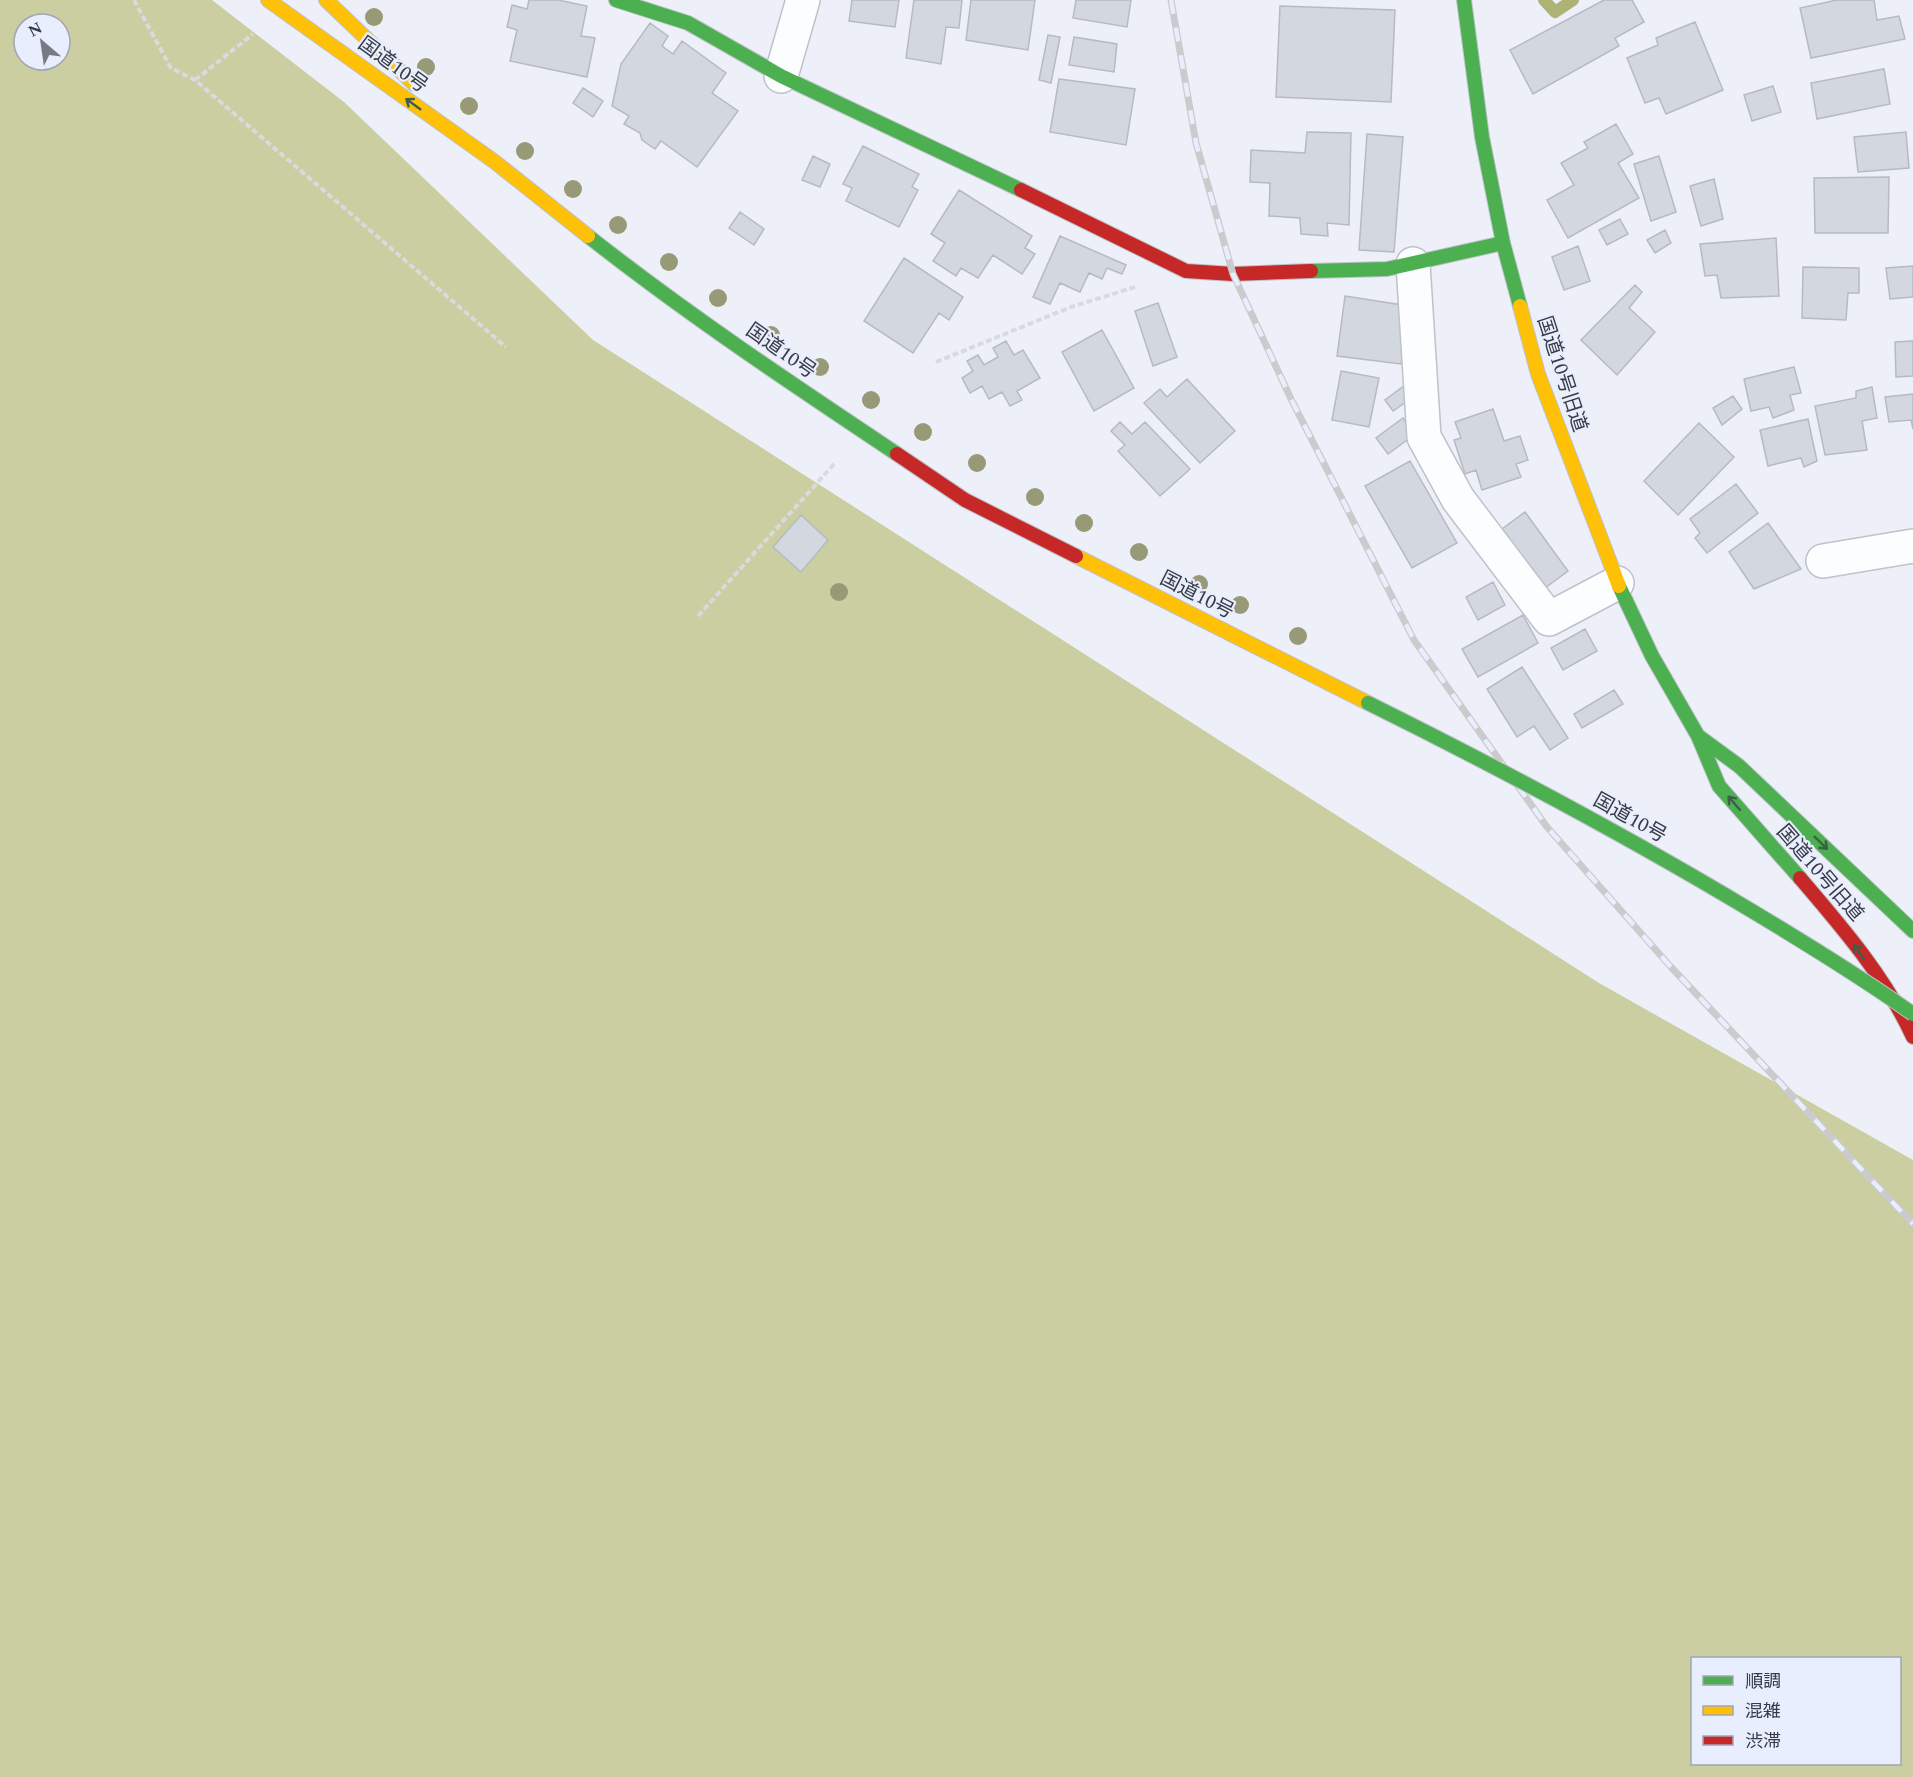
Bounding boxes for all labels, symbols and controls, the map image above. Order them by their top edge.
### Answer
north arrow [12,12,72,72]
text: N [24,16,47,43]
street label: 国道10号 [352,29,434,101]
one-way arrow [405,97,421,110]
street label: 国道10号旧道 [1529,312,1595,436]
street label: 国道10号 [740,316,822,386]
street label: 国道10号 [1155,563,1239,627]
street label: 国道10号 [1588,785,1672,851]
one-way arrow [1727,796,1741,811]
street label: 国道10号旧道 [1769,818,1871,928]
one-way arrow [1813,836,1828,851]
one-way arrow [1853,944,1865,960]
legend [1691,1657,1901,1765]
text: 順調 [1745,1668,1781,1695]
text: 混雑 [1745,1698,1781,1725]
text: 渋滞 [1745,1728,1781,1755]

